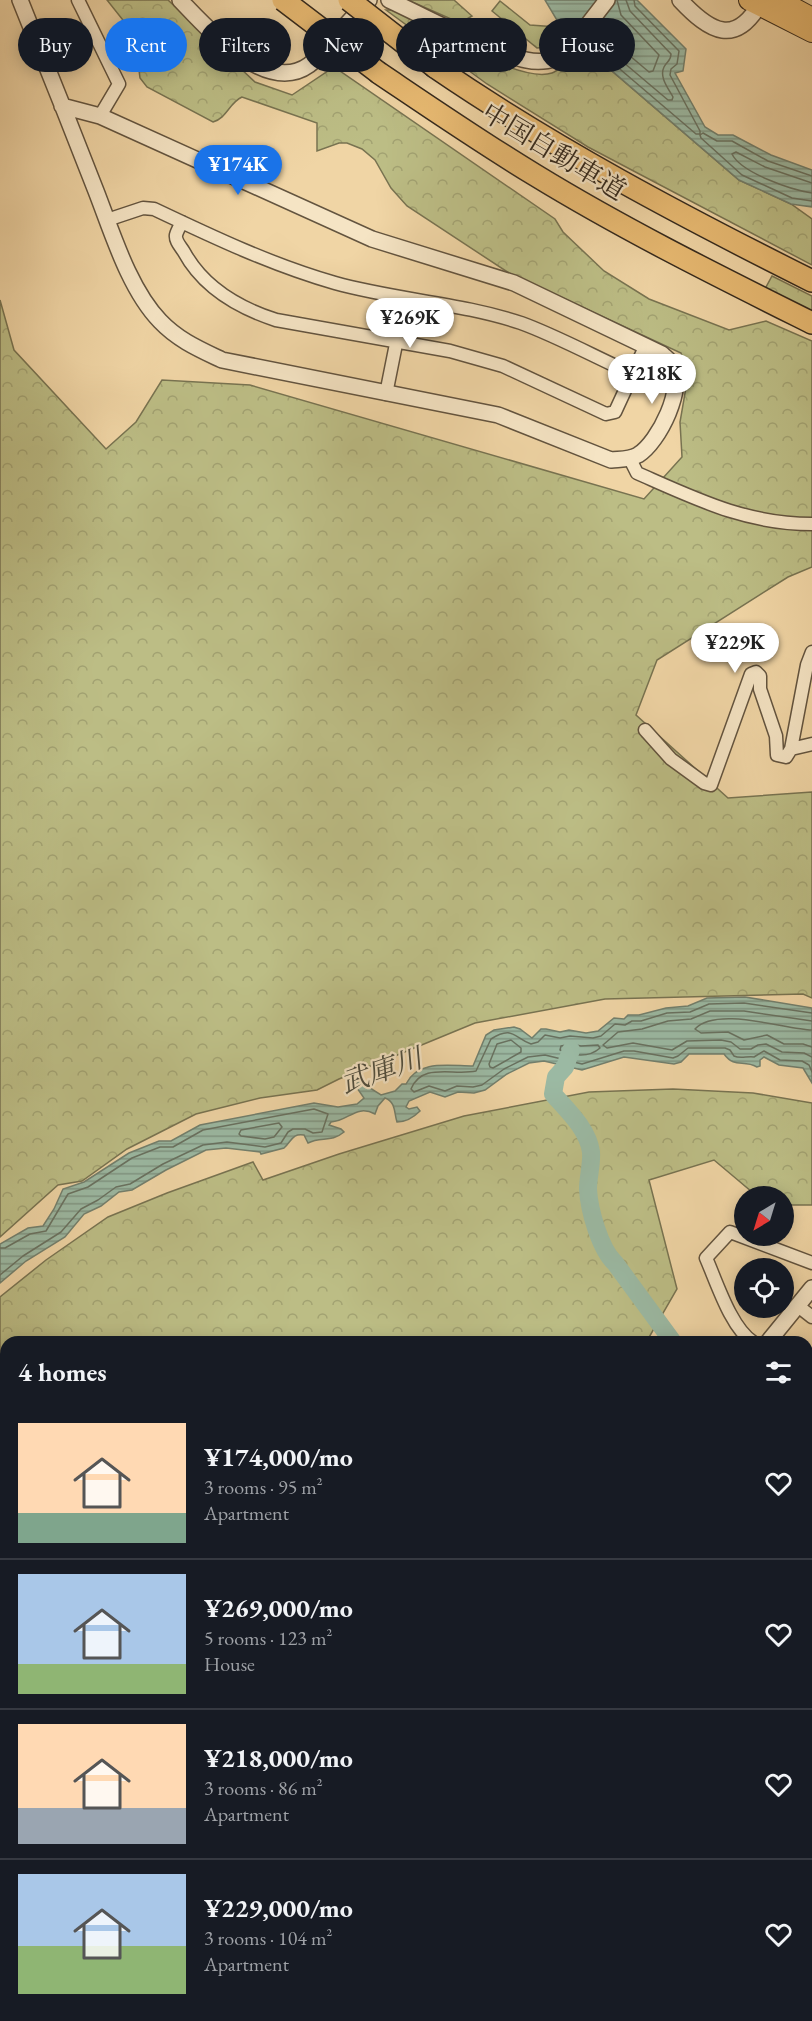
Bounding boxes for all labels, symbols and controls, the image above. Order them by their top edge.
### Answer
chip: Buy [18,18,93,72]
chip: Rent [105,18,187,72]
chip: Filters [199,18,291,72]
chip: New [303,18,384,72]
chip: Apartment [396,18,527,72]
chip: House [539,18,635,72]
street label: 中国自動車道 [476,94,632,208]
pin: ¥174K [196,145,280,196]
text: ¥174K [208,151,268,177]
pin: ¥269K [368,298,452,349]
text: ¥269K [380,304,440,330]
pin: ¥218K [610,354,694,405]
text: ¥218K [622,360,682,386]
pin: ¥229K [693,623,777,674]
text: ¥229K [705,629,765,655]
water label: 武庫川 [335,1038,429,1101]
north arrow [734,1186,794,1246]
map controls [734,1186,794,1318]
button: locate [734,1258,794,1318]
text: 4 homes [18,1355,107,1389]
icon: filters [762,1356,795,1389]
text: ¥174,000/mo [204,1440,353,1474]
icon: home [66,1447,138,1519]
icon: heart [762,1467,795,1500]
text: 3 rooms · 95 m² [204,1474,323,1500]
text: Apartment [204,1500,289,1526]
text: ¥269,000/mo [204,1591,353,1625]
icon: home [66,1598,138,1670]
icon: heart [762,1618,795,1651]
text: 5 rooms · 123 m² [204,1625,332,1651]
text: House [204,1651,255,1677]
text: ¥218,000/mo [204,1741,353,1775]
icon: home [66,1748,138,1820]
icon: heart [762,1768,795,1801]
text: 3 rooms · 86 m² [204,1775,323,1801]
text: Apartment [204,1801,289,1827]
text: ¥229,000/mo [204,1891,353,1925]
icon: home [66,1898,138,1970]
icon: heart [762,1918,795,1951]
text: 3 rooms · 104 m² [204,1925,332,1951]
text: Apartment [204,1951,289,1977]

